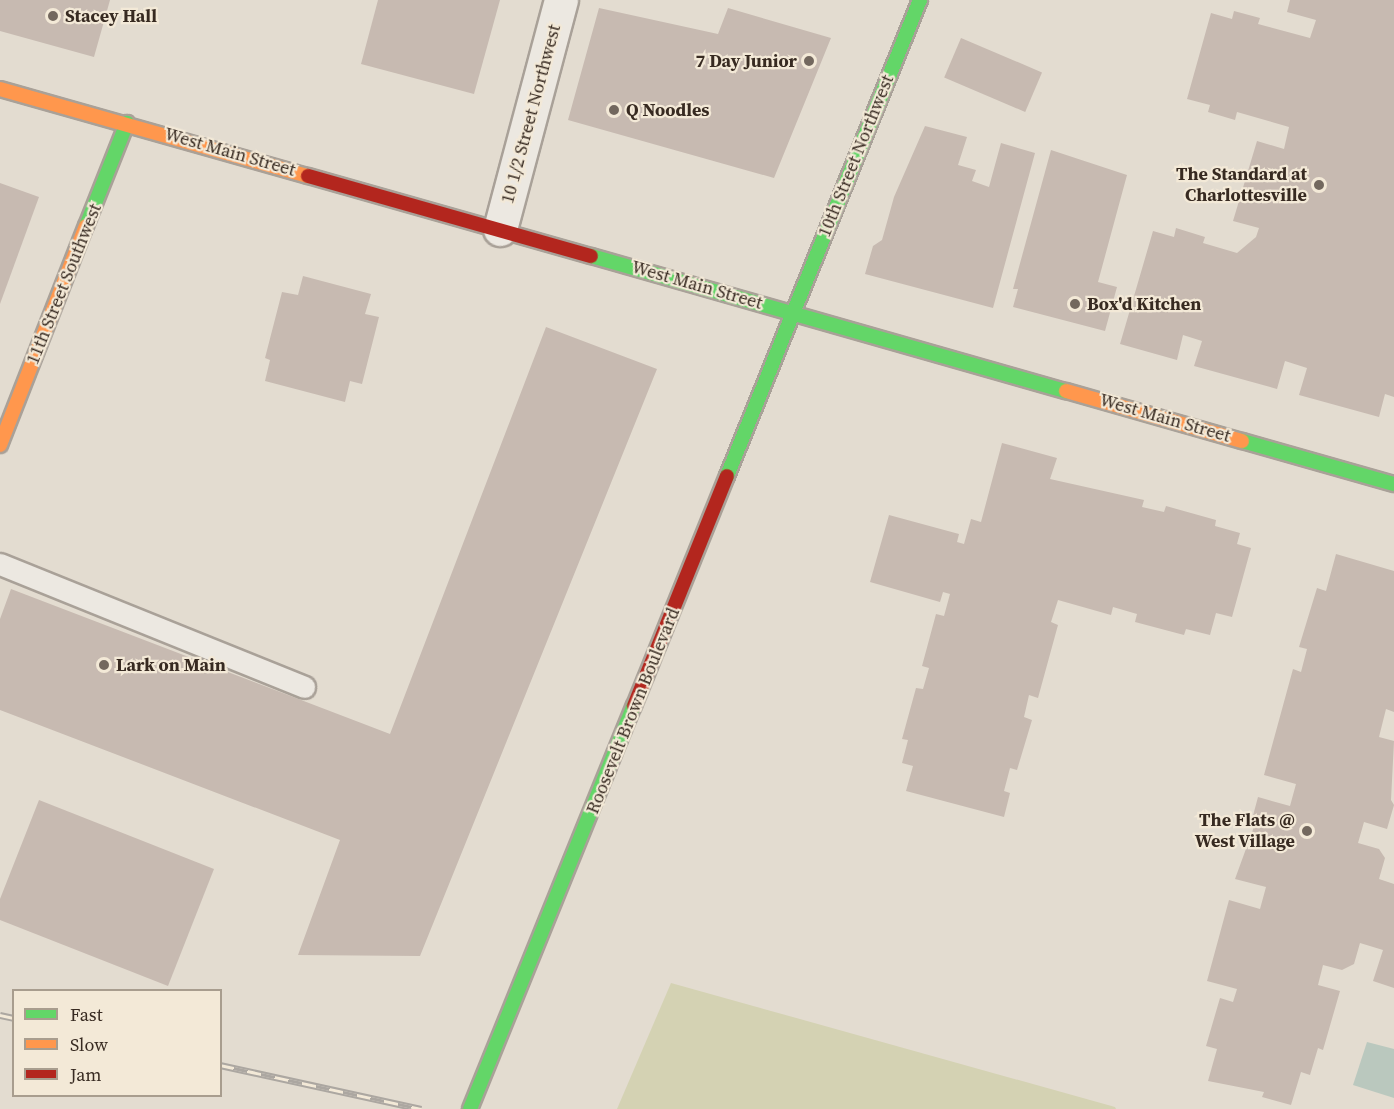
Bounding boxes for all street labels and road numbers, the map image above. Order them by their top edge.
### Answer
street label: 10 1/2 Street Northwest [497,22,565,206]
street label: 10th Street Northwest [814,72,898,240]
street label: West Main Street [162,123,298,181]
street label: 11th Street Southwest [22,201,106,367]
street label: West Main Street [629,256,765,314]
street label: West Main Street [1097,389,1233,447]
street label: Roosevelt Brown Boulevard [582,605,684,817]

